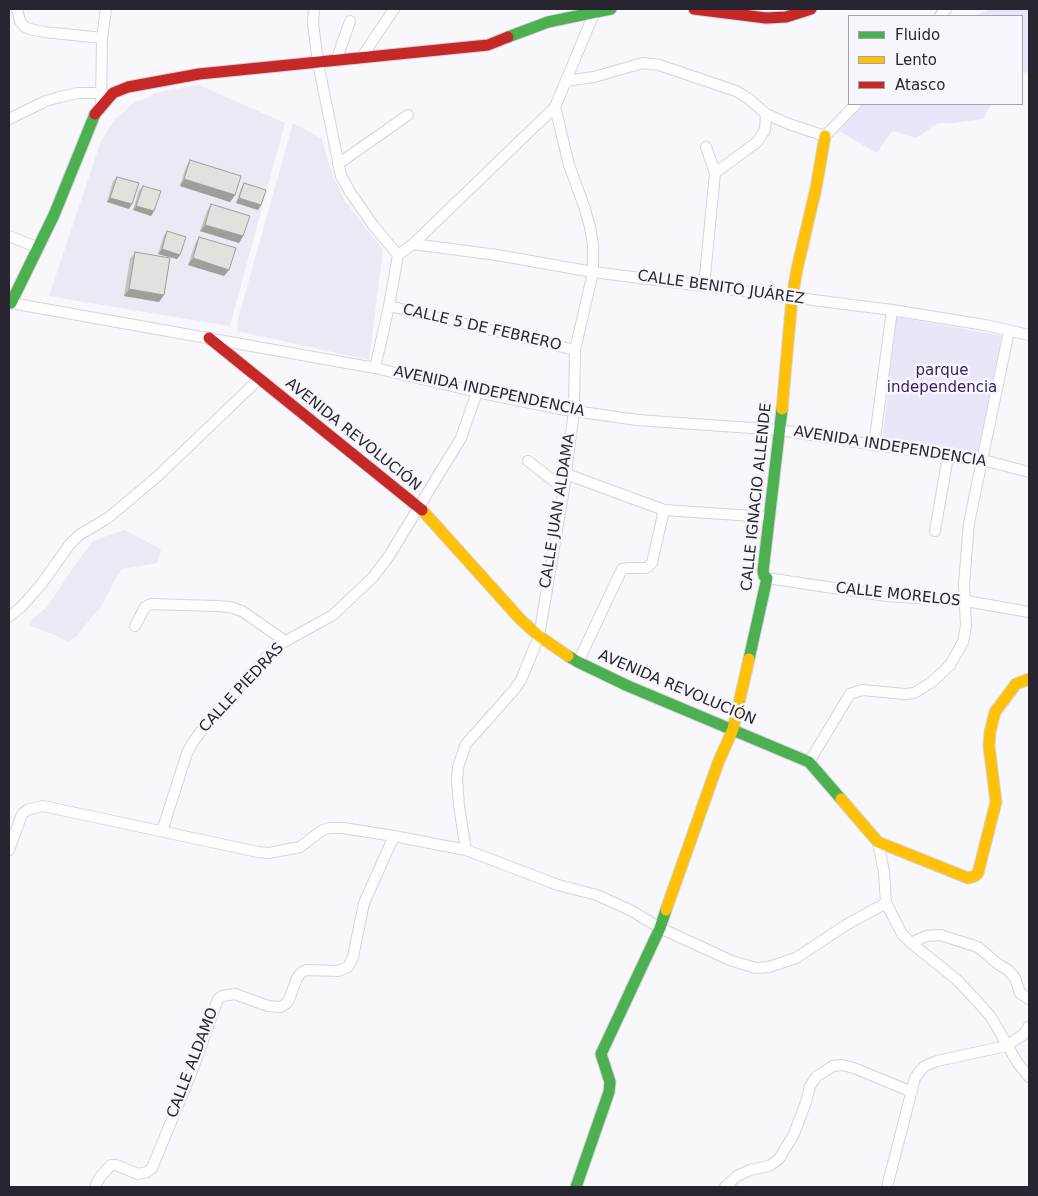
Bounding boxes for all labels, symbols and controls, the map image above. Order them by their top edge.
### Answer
legend [848,15,1023,105]
text: Fluido [895,26,940,44]
text: Lento [895,51,937,69]
text: Atasco [895,76,945,94]
street label: CALLE BENITO JUÁREZ [636,267,806,309]
street label: CALLE 5 DE FEBRERO [401,301,563,355]
park label: parque independencia [887,362,997,397]
street label: AVENIDA INDEPENDENCIA [392,363,586,421]
street label: AVENIDA REVOLUCIÓN [282,375,424,495]
street label: CALLE IGNACIO ALLENDE [738,402,776,592]
street label: AVENIDA INDEPENDENCIA [792,423,988,471]
street label: CALLE JUAN ALDAMA [537,432,579,590]
street label: CALLE MORELOS [835,579,961,611]
street label: CALLE PIEDRAS [196,640,288,736]
street label: AVENIDA REVOLUCIÓN [596,647,758,729]
street label: CALLE ALDAMO [164,1005,222,1121]

